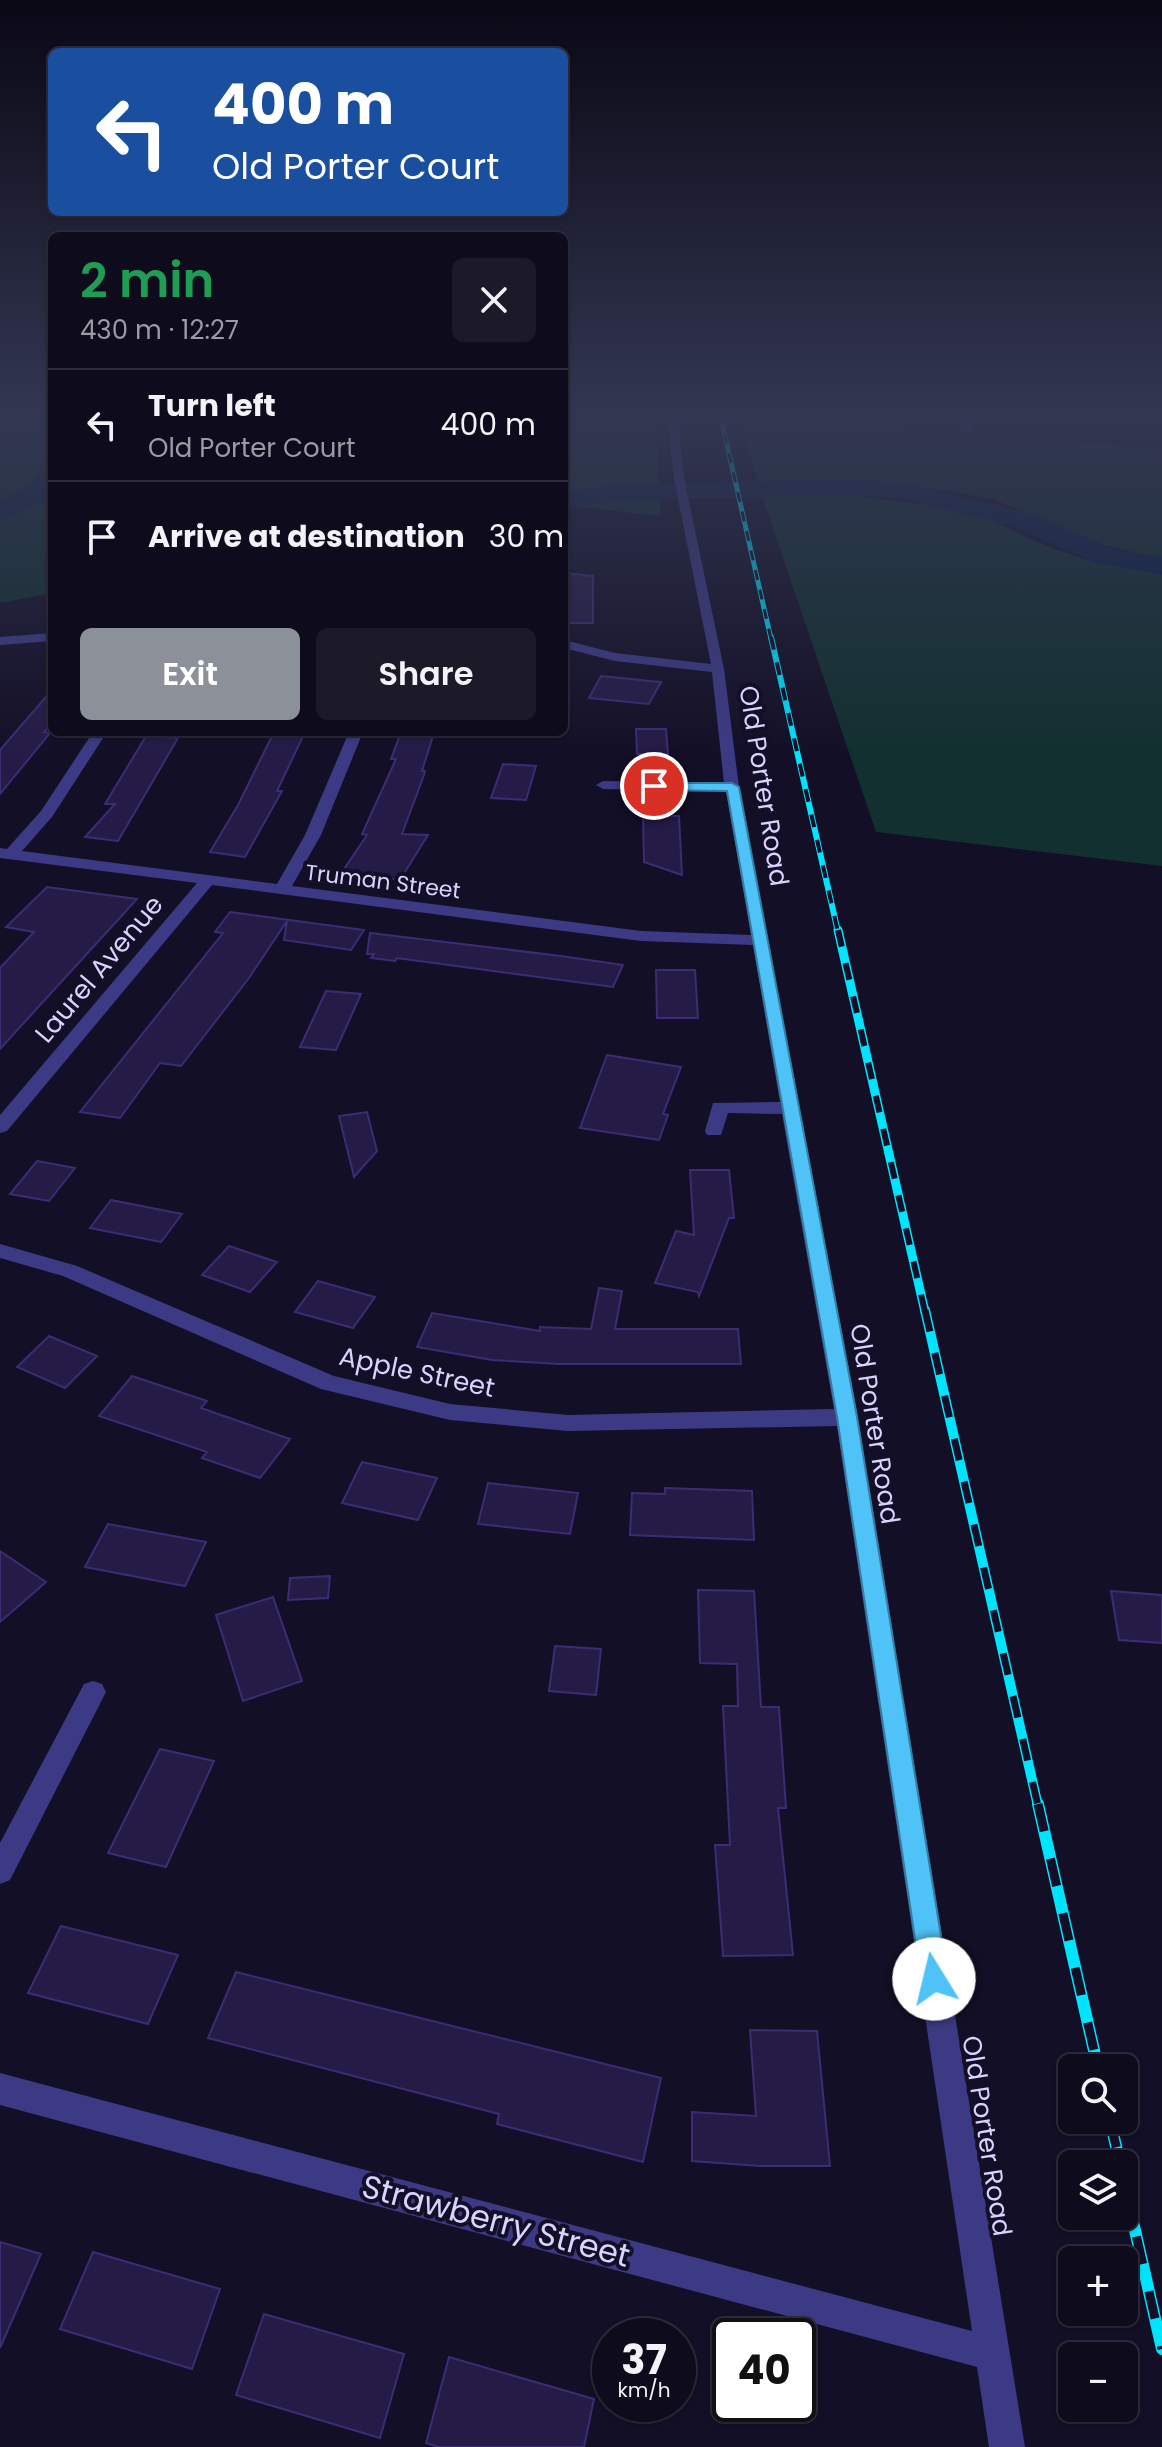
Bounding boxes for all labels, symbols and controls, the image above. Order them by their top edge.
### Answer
text: 400 m [212,65,394,144]
icon: left [80,80,184,184]
text: Old Porter Court [212,141,499,192]
text: 2 min [80,247,214,314]
button: close [452,258,536,342]
text: 430 m · 12:27 [80,312,239,348]
text: Turn left [148,384,276,427]
icon: left [80,403,124,447]
text: 400 m [441,403,536,446]
text: Old Porter Court [148,430,355,466]
icon: arrive [80,515,124,559]
text: Arrive at destination [148,515,465,558]
text: 30 m [489,515,564,558]
button: Exit [80,628,300,720]
button: Share [316,628,536,720]
street label: Old Porter Road [730,683,798,889]
pin [620,752,688,820]
icon: arrive [632,764,676,808]
street label: Truman Street [304,857,462,906]
street label: Laurel Avenue [27,888,171,1050]
street label: Old Porter Road [841,1321,909,1527]
street label: Apple Street [336,1338,498,1406]
position arrow [892,1937,976,2021]
street label: Old Porter Road [953,2033,1021,2239]
map controls [1058,2054,1138,2422]
button: search [1058,2054,1138,2134]
button: layers [1058,2150,1138,2230]
street label: Strawberry Street [357,2163,635,2278]
button: + [1058,2246,1138,2326]
speed limit sign: 40 [712,2318,816,2422]
text: 37 [621,2332,667,2388]
button: − [1058,2342,1138,2422]
text: km/h [617,2376,671,2404]

